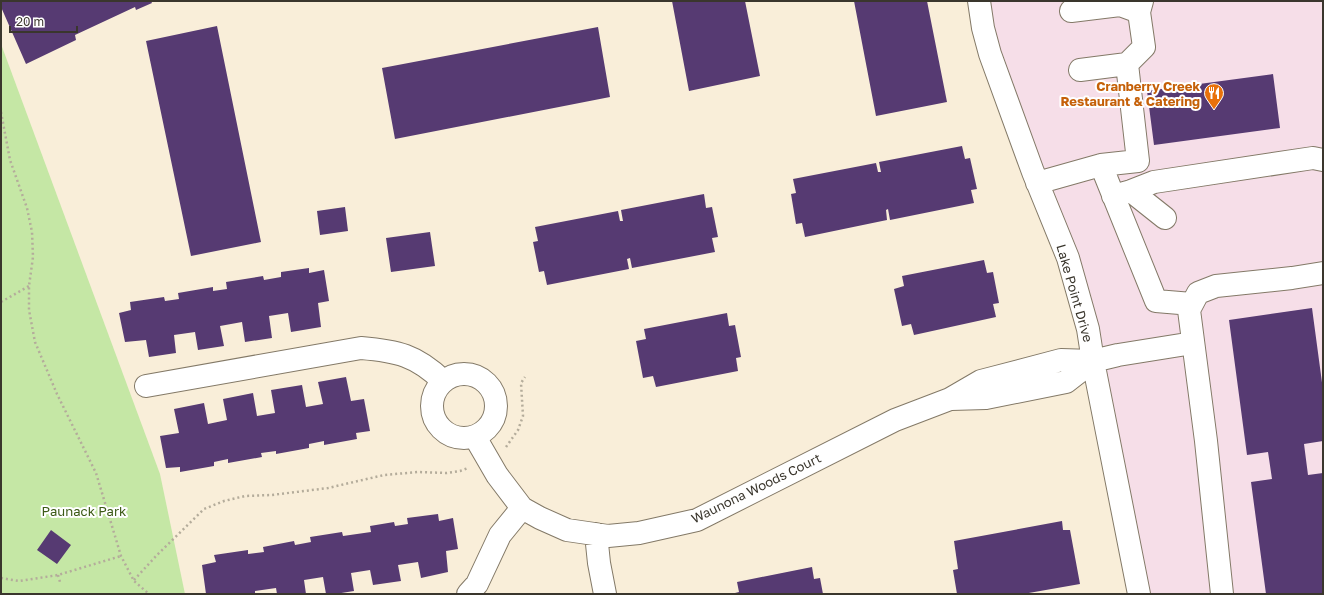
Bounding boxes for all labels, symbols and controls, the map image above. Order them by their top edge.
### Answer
scale bar [10,8,77,34]
text: 20 m [16,14,44,29]
place label: Cranberry Creek Restaurant & Catering [1060,78,1200,109]
restaurant icon: Cranberry Creek Restaurant & Catering [1203,82,1225,110]
street label: Lake Point Drive [1053,242,1097,344]
street label: Waunona Woods Court [689,450,823,526]
park label: Paunack Park [42,503,127,519]

